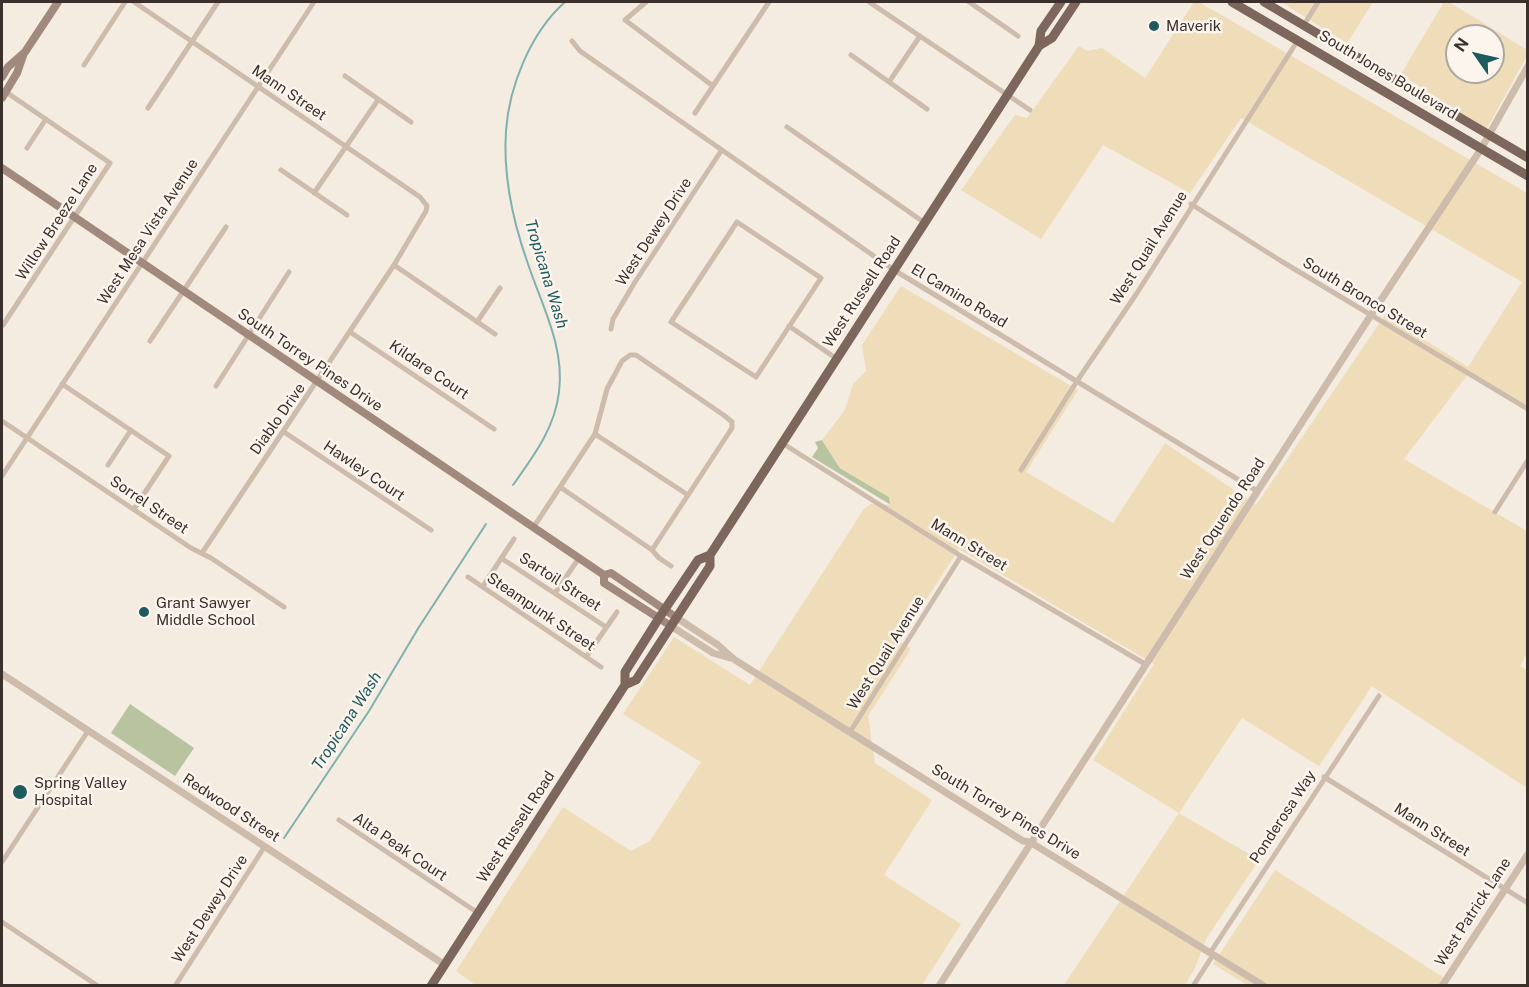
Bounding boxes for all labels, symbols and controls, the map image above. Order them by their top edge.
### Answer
place label: Maverik [1166,17,1221,35]
marker: Maverik [1147,19,1161,33]
north arrow [1445,24,1505,84]
street label: South Jones Boulevard [1316,27,1460,123]
text: N [1450,34,1473,55]
street label: Mann Street [248,61,330,125]
street label: West Mesa Vista Avenue [94,156,202,308]
street label: Willow Breeze Lane [12,160,102,284]
street label: West Dewey Drive [612,175,696,289]
street label: West Quail Avenue [1107,188,1191,308]
water label: Tropicana Wash [520,217,572,331]
street label: West Russell Road [819,233,905,351]
street label: South Bronco Street [1299,254,1431,342]
street label: El Camino Road [908,260,1010,332]
street label: South Torrey Pines Drive [234,305,386,415]
street label: Kildare Court [386,337,472,403]
street label: Diablo Drive [247,380,309,458]
street label: Hawley Court [320,437,408,505]
street label: West Oquendo Road [1177,455,1269,583]
street label: Sorrel Street [106,472,192,538]
street label: Mann Street [927,515,1011,575]
street label: Sartoil Street [516,549,604,615]
street label: Steampunk Street [483,569,599,655]
street label: West Quail Avenue [844,593,928,713]
place label: Grant Sawyer Middle School [156,594,256,629]
marker: Grant Sawyer Middle School [137,605,151,619]
water label: Tropicana Wash [308,668,386,774]
street label: South Torrey Pines Drive [928,760,1084,864]
street label: Ponderosa Way [1246,767,1320,867]
street label: West Russell Road [473,768,559,886]
street label: Redwood Street [179,770,283,846]
place label: Spring Valley Hospital [34,774,127,809]
marker: Spring Valley Hospital [11,783,29,801]
street label: Mann Street [1391,800,1473,860]
street label: Alta Peak Court [350,809,450,885]
street label: West Dewey Drive [168,852,252,966]
street label: West Patrick Lane [1431,854,1515,970]

